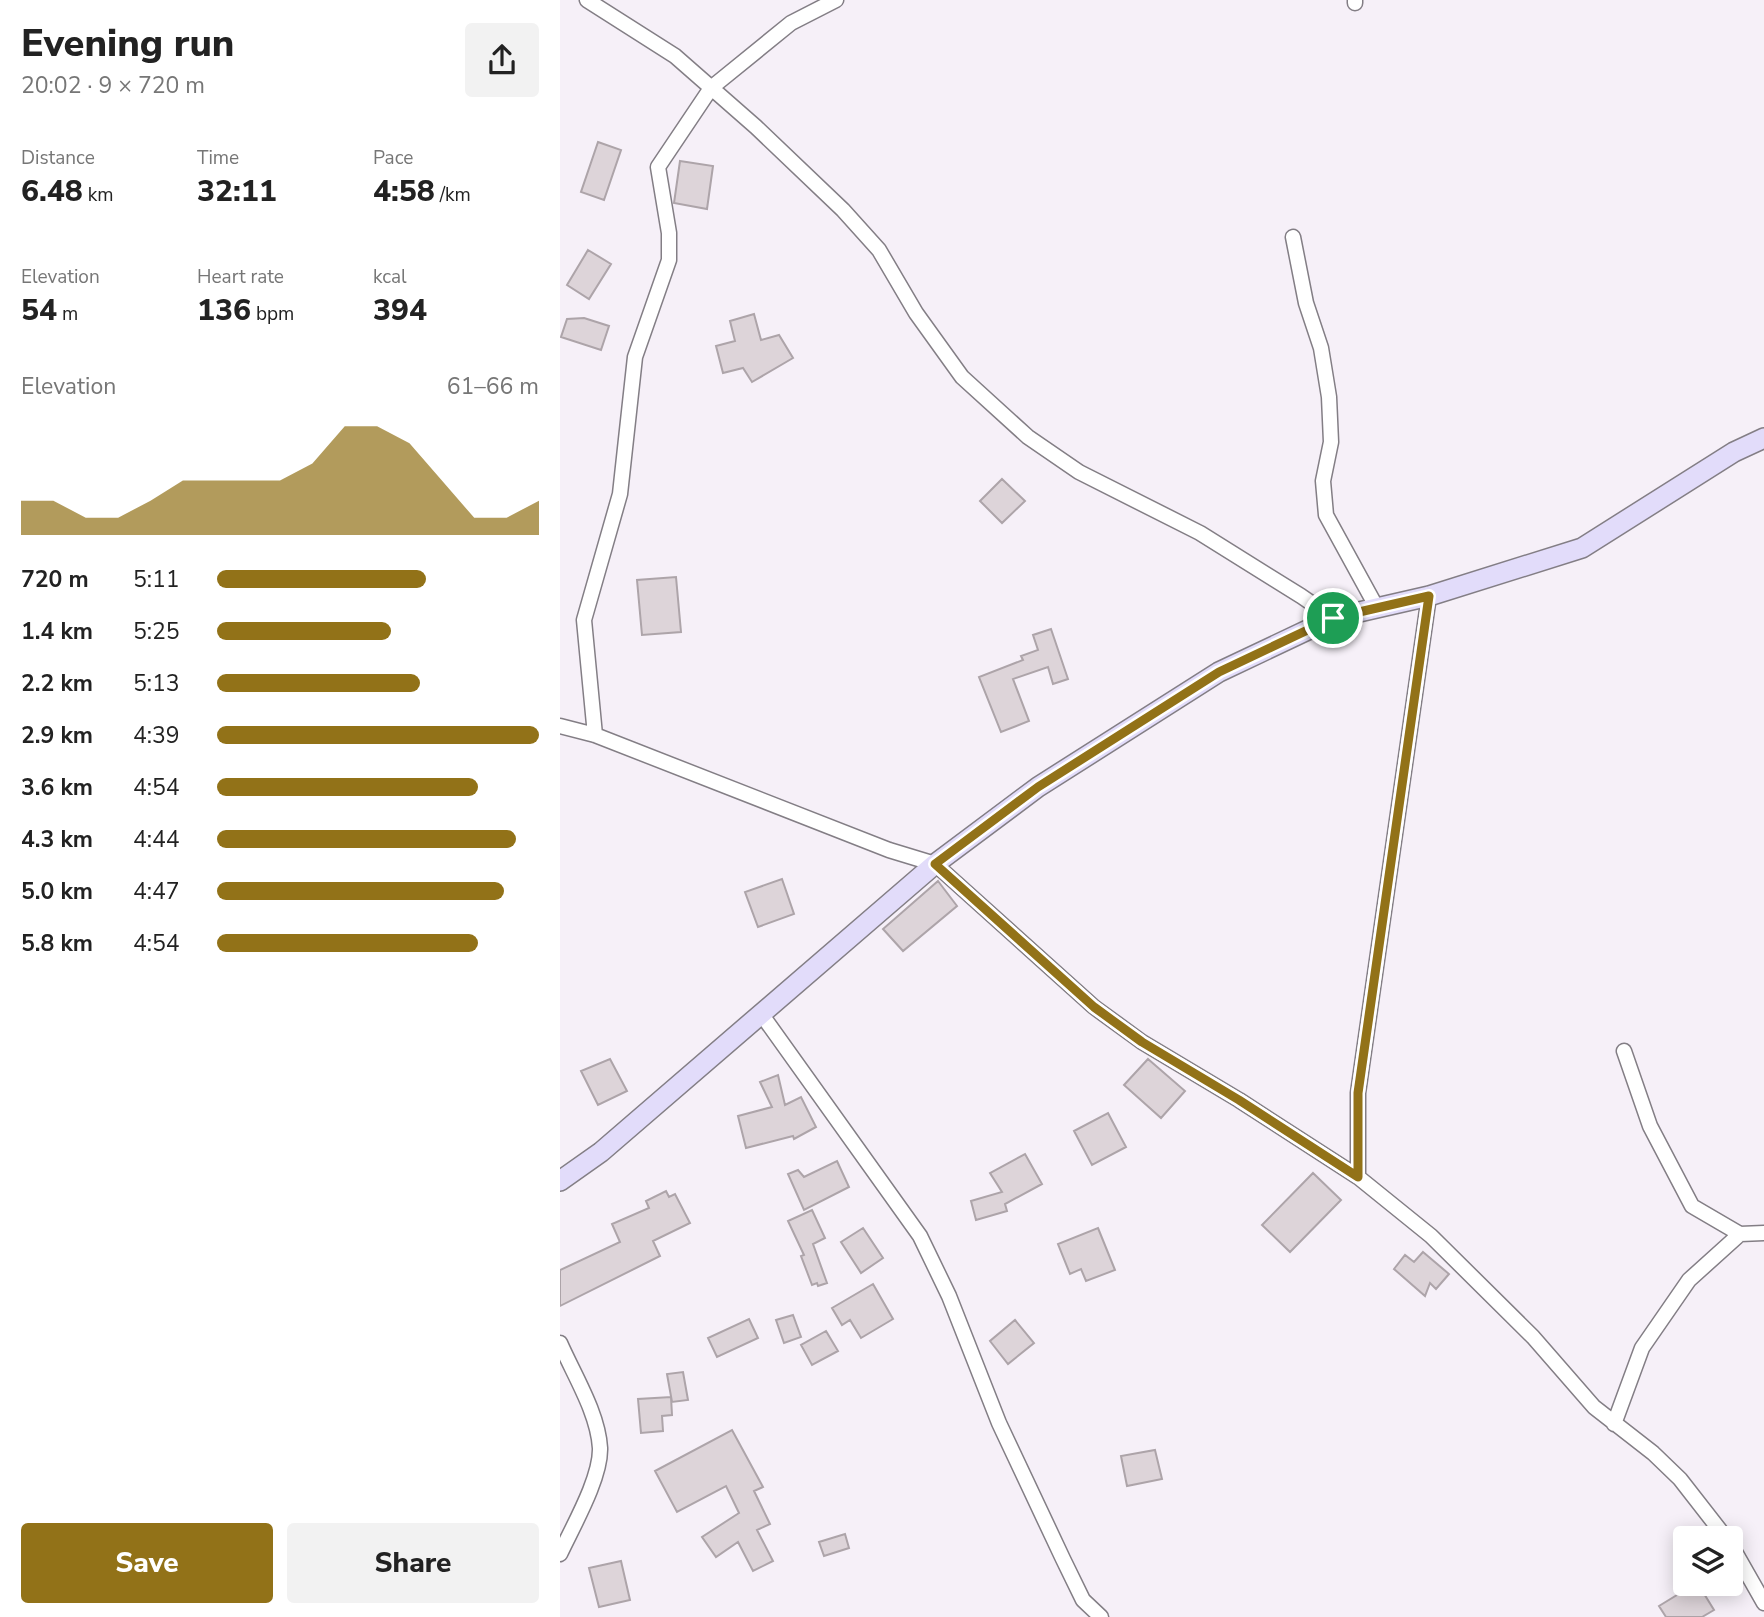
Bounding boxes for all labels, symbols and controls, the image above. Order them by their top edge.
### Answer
text: Evening run [21,18,234,69]
button: share [465,23,539,97]
text: 20:02 · 9 × 720 m [21,70,205,101]
text: Distance [21,145,95,171]
text: Time [197,145,239,171]
text: Pace [373,145,413,171]
text: 6.48 [21,171,83,212]
text: 32:11 [197,171,277,212]
text: 4:58 [373,171,435,212]
text: km [83,182,113,208]
text: /km [435,182,471,208]
text: Elevation [21,264,100,290]
text: Heart rate [197,264,284,290]
text: kcal [373,264,407,290]
text: 54 [21,290,57,331]
text: 136 [197,290,251,331]
text: 394 [373,290,427,331]
text: m [57,301,78,327]
text: bpm [251,301,294,327]
text: Elevation [21,371,116,402]
text: 61–66 m [447,371,539,402]
text: 720 m [21,564,89,595]
text: 5:11 [133,564,180,595]
pin [1303,588,1363,648]
icon: arrive [1314,599,1352,637]
text: 1.4 km [21,616,93,647]
text: 5:25 [133,616,180,647]
text: 2.2 km [21,668,93,699]
text: 5:13 [133,668,180,699]
text: 2.9 km [21,720,93,751]
text: 4:39 [133,720,180,751]
text: 3.6 km [21,772,93,803]
text: 4:54 [133,772,180,803]
text: 4.3 km [21,824,93,855]
text: 4:44 [133,824,180,855]
text: 5.0 km [21,876,93,907]
text: 4:47 [133,876,180,907]
text: 5.8 km [21,928,93,959]
text: 4:54 [133,928,180,959]
button: Save [21,1523,273,1603]
button: Share [287,1523,539,1603]
map controls [1673,1526,1743,1596]
button: layers [1673,1526,1743,1596]

